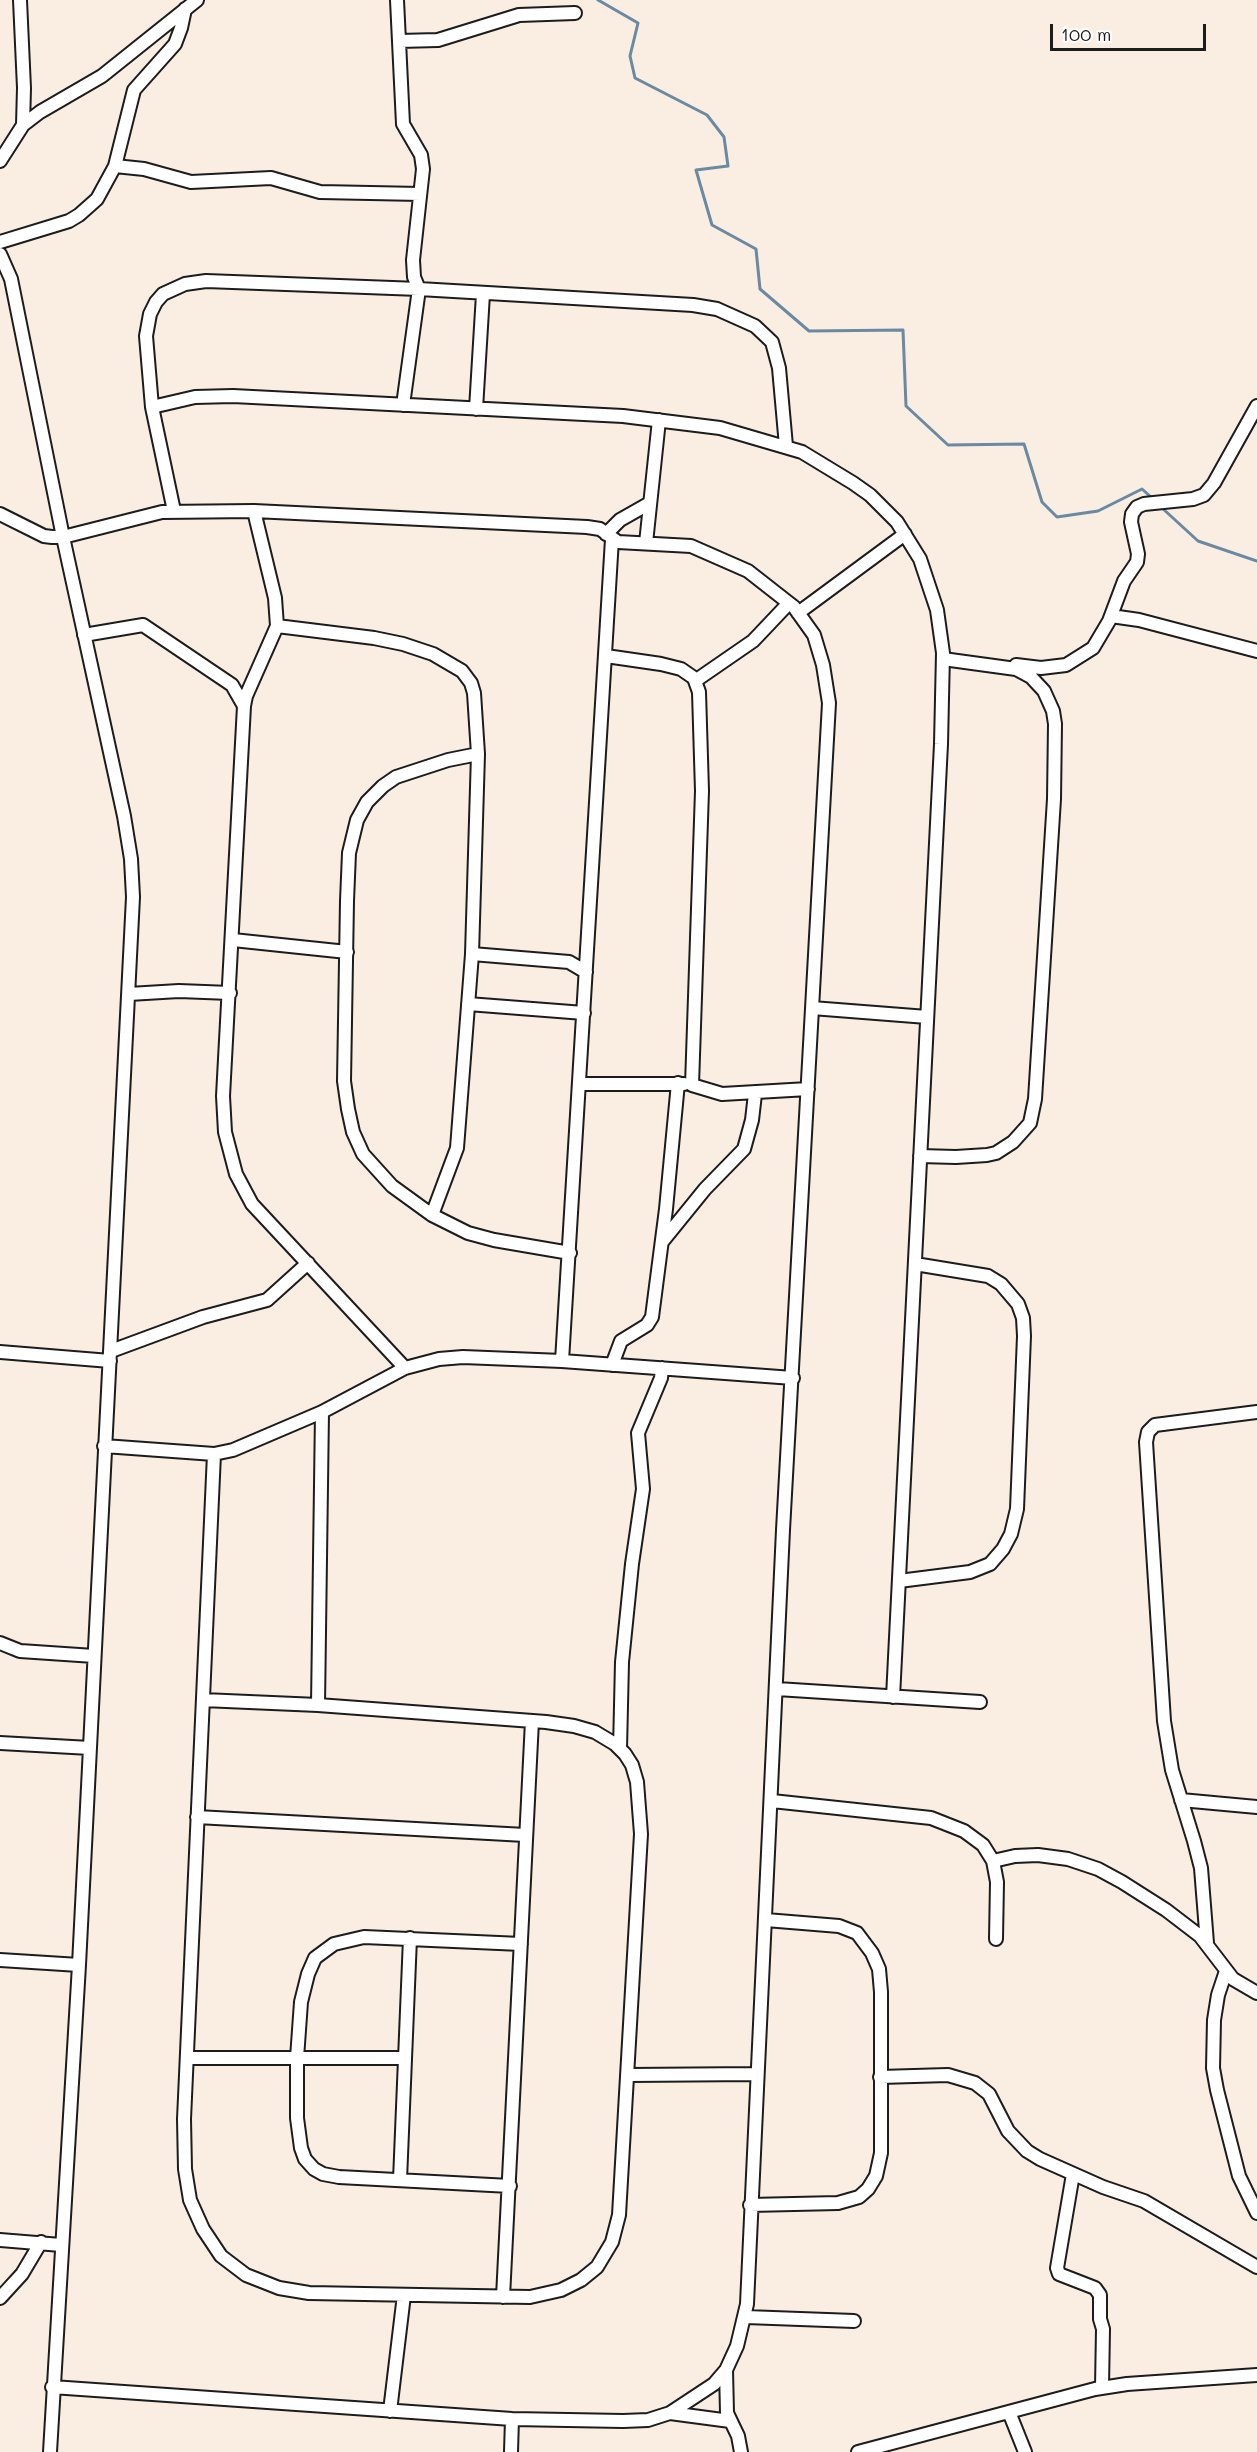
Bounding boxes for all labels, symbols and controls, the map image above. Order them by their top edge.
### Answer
scale bar [1053,12,1209,50]
text: 100 m [1061,22,1111,46]

